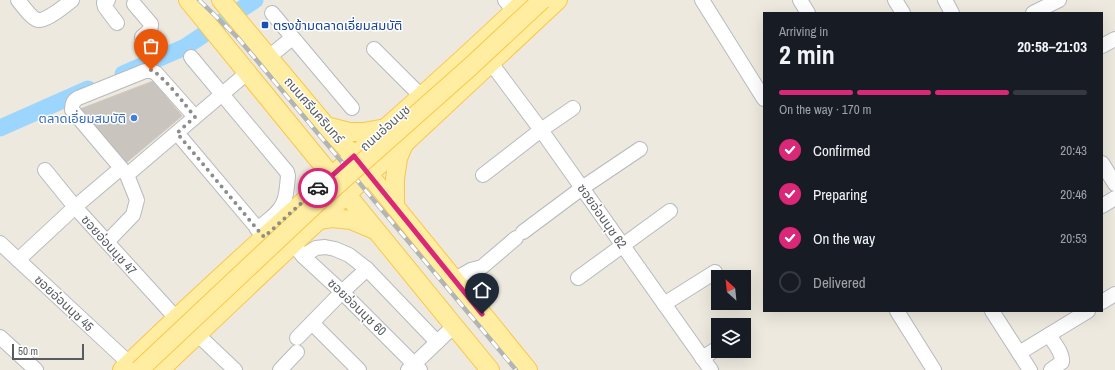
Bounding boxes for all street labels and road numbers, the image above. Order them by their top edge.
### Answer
street label: ถนนศรีนครินทร์ [280,73,348,147]
street label: ถนนอ่อนนุช [356,101,414,155]
street label: ซอยอ่อนนุช 62 [573,180,631,252]
street label: ซอยอ่อนนุช 47 [78,211,141,279]
street label: ซอยอ่อนนุช 45 [31,271,97,335]
street label: ซอยอ่อนนุช 60 [324,275,390,339]

